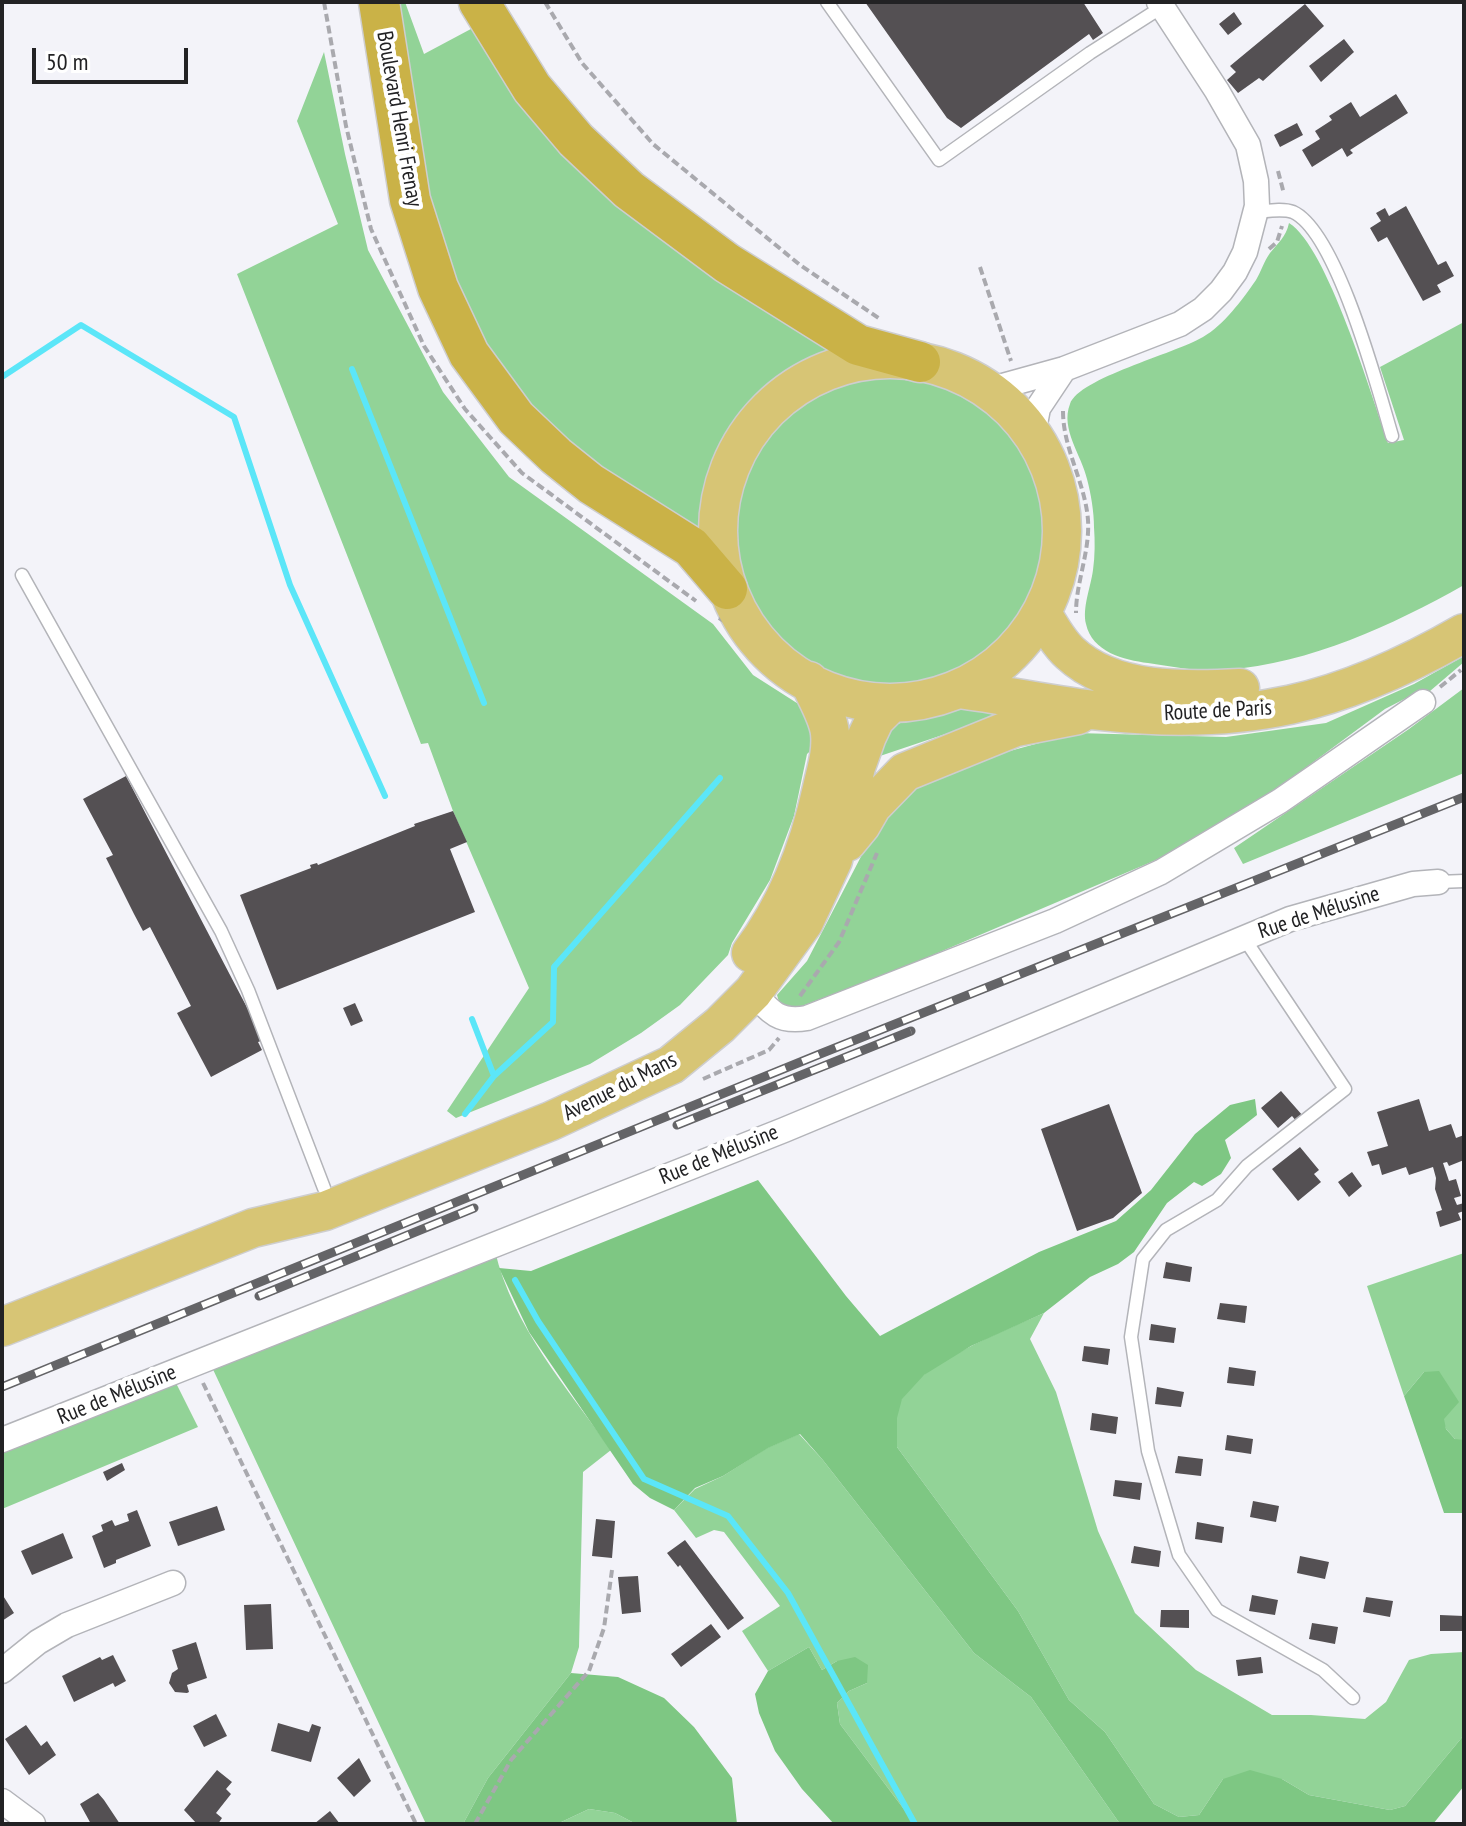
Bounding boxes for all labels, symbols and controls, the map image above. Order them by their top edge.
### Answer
street label: Boulevard Henri Frenay [371,29,427,209]
scale bar [36,32,192,82]
text: 50 m [46,46,88,77]
street label: Route de Paris [1163,695,1273,727]
street label: Rue de Mélusine [1255,881,1383,945]
street label: Avenue du Mans [559,1047,681,1127]
street label: Rue de Mélusine [656,1119,782,1191]
street label: Rue de Mélusine [54,1359,180,1431]

